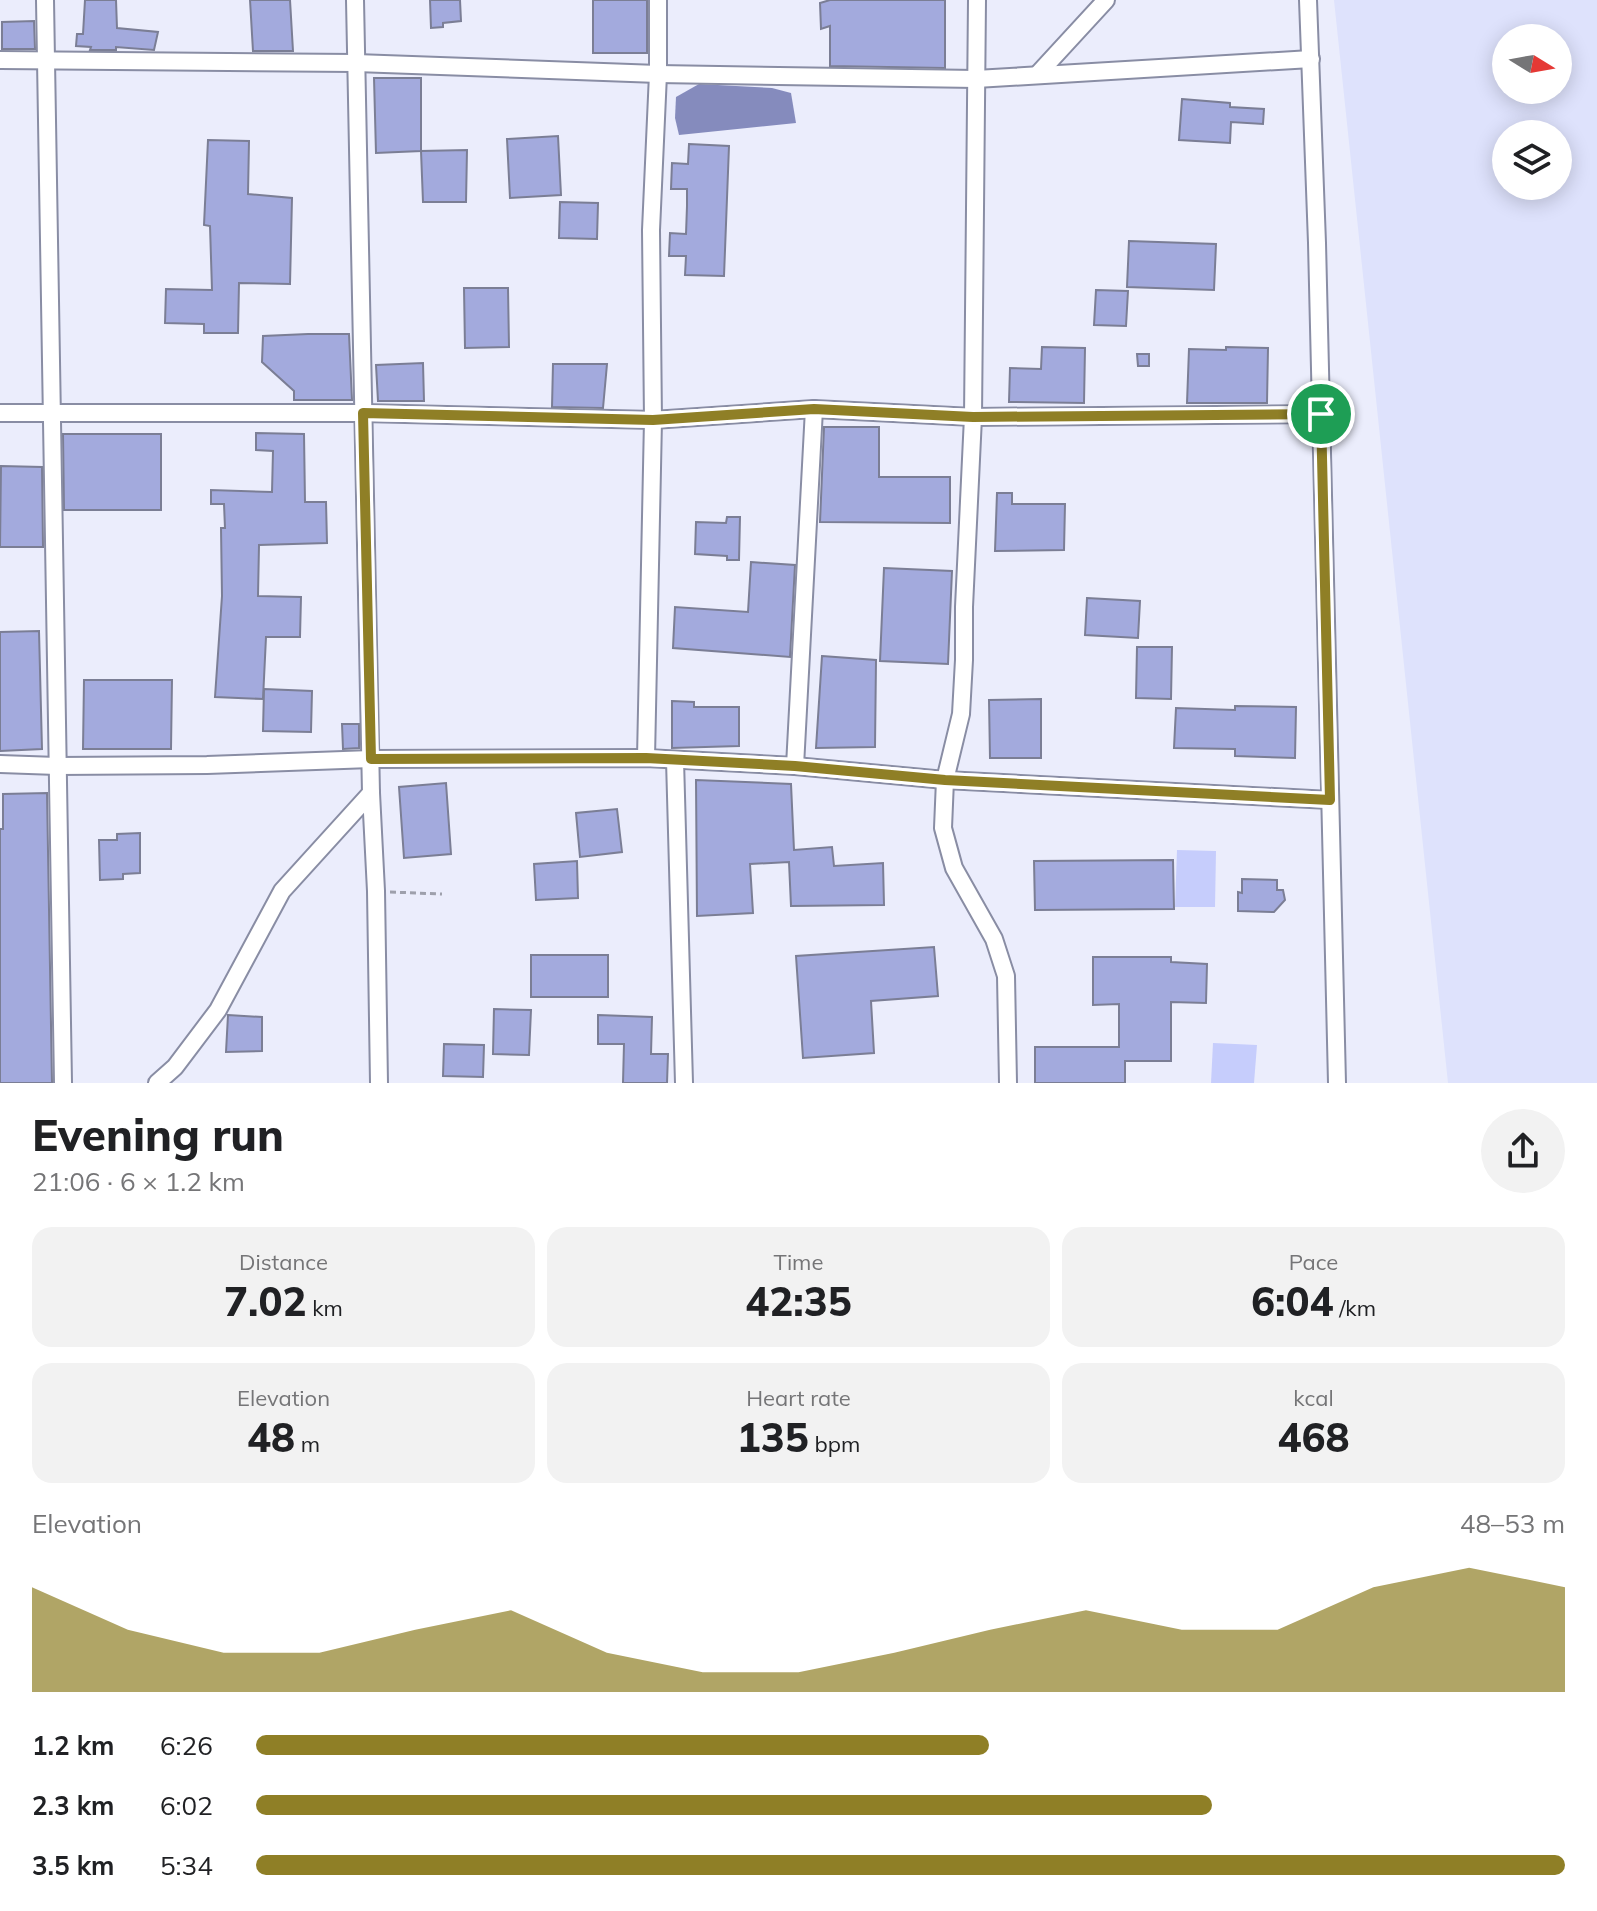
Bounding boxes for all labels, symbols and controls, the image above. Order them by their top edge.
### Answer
north arrow [1492,24,1572,104]
map controls [1492,24,1572,200]
button: layers [1492,120,1572,200]
pin [1287,380,1355,448]
icon: arrive [1299,392,1343,436]
text: Evening run [32,1107,284,1162]
button: share [1481,1109,1565,1193]
text: 21:06 · 6 × 1.2 km [32,1165,245,1198]
text: Distance [239,1248,328,1276]
text: Time [774,1248,823,1276]
text: Pace [1289,1248,1338,1276]
text: 7.02 [224,1276,307,1326]
text: 42:35 [745,1276,852,1326]
text: 6:04 [1251,1276,1333,1326]
text: km [307,1294,343,1322]
text: /km [1333,1294,1376,1322]
text: Elevation [237,1384,330,1412]
text: Heart rate [746,1384,851,1412]
text: kcal [1293,1384,1334,1412]
text: 48 [247,1412,295,1462]
text: 135 [737,1412,809,1462]
text: 468 [1278,1412,1350,1462]
text: m [295,1430,320,1458]
text: bpm [809,1430,860,1458]
text: Elevation [32,1507,142,1540]
text: 48–53 m [1460,1507,1565,1540]
text: 1.2 km [32,1729,115,1762]
text: 6:26 [160,1729,213,1762]
text: 2.3 km [32,1789,115,1822]
text: 6:02 [160,1789,213,1822]
text: 3.5 km [32,1849,115,1882]
text: 5:34 [160,1849,213,1882]

